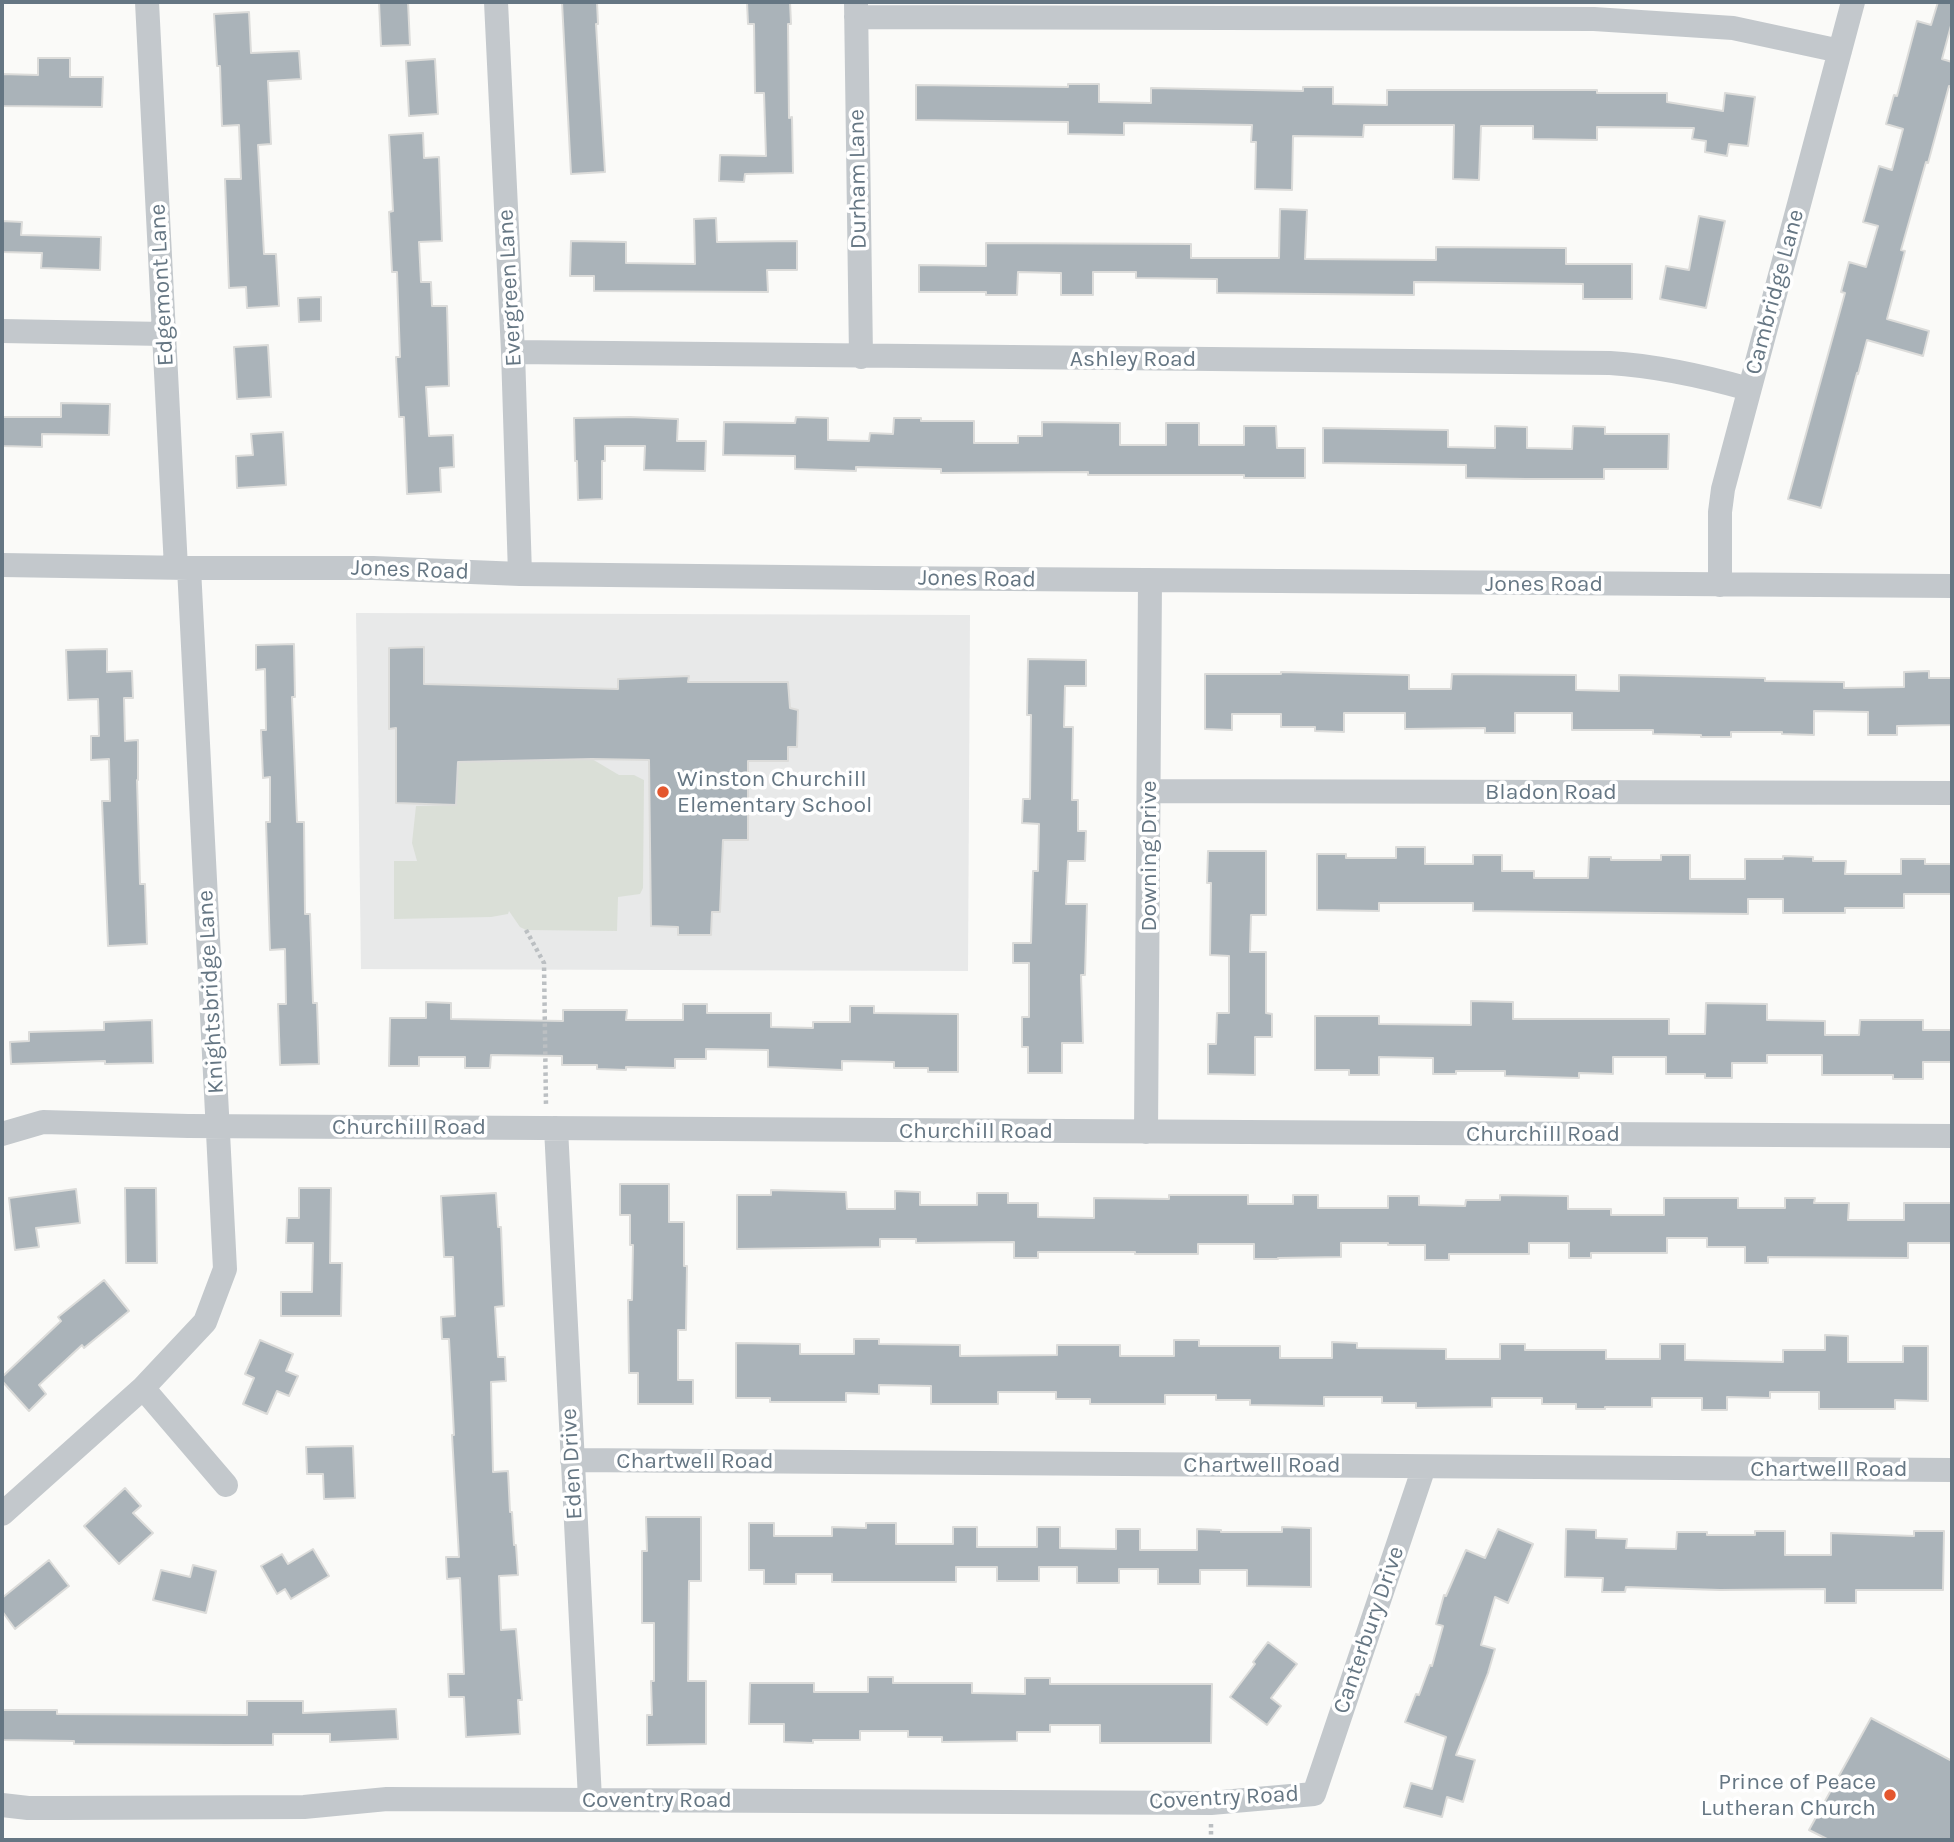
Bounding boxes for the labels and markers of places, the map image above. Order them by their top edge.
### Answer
place label: Winston Churchill Elementary School [677,765,872,819]
marker: Winston Churchill Elementary School [655,784,671,800]
place label: Prince of Peace Lutheran Church [1701,1768,1876,1822]
marker: Prince of Peace Lutheran Church [1882,1787,1898,1803]

